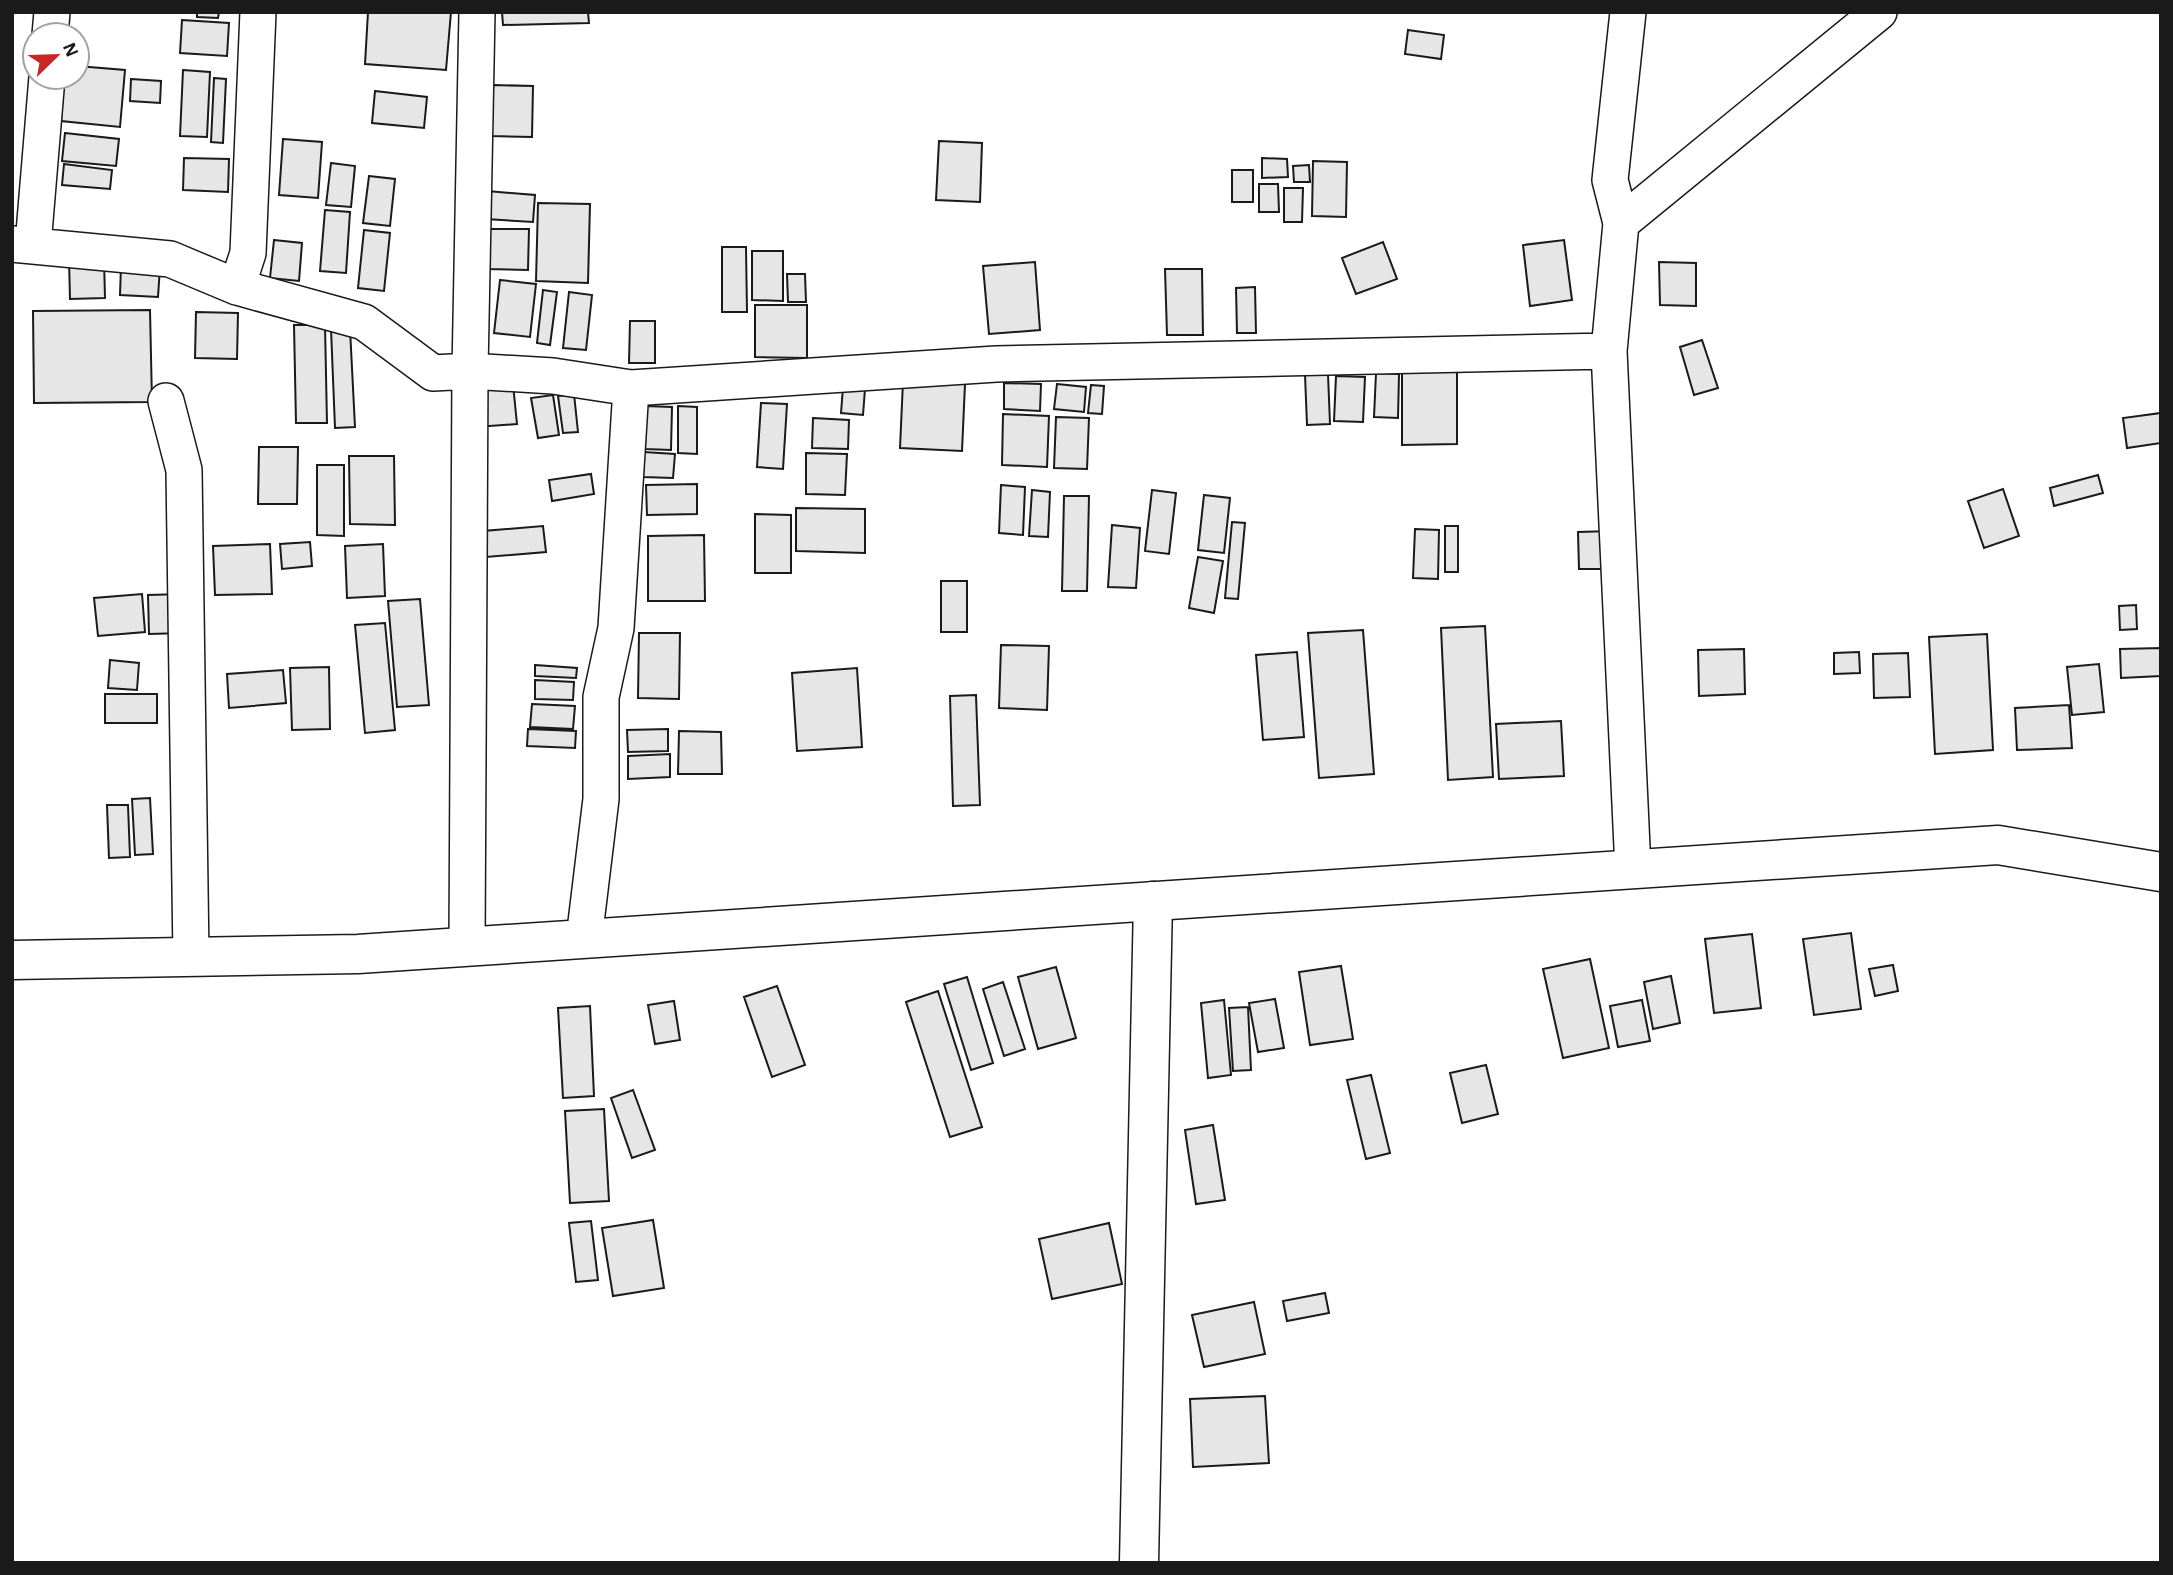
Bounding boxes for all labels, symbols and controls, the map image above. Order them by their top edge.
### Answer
north arrow [21,21,91,91]
text: N [59,40,82,60]

